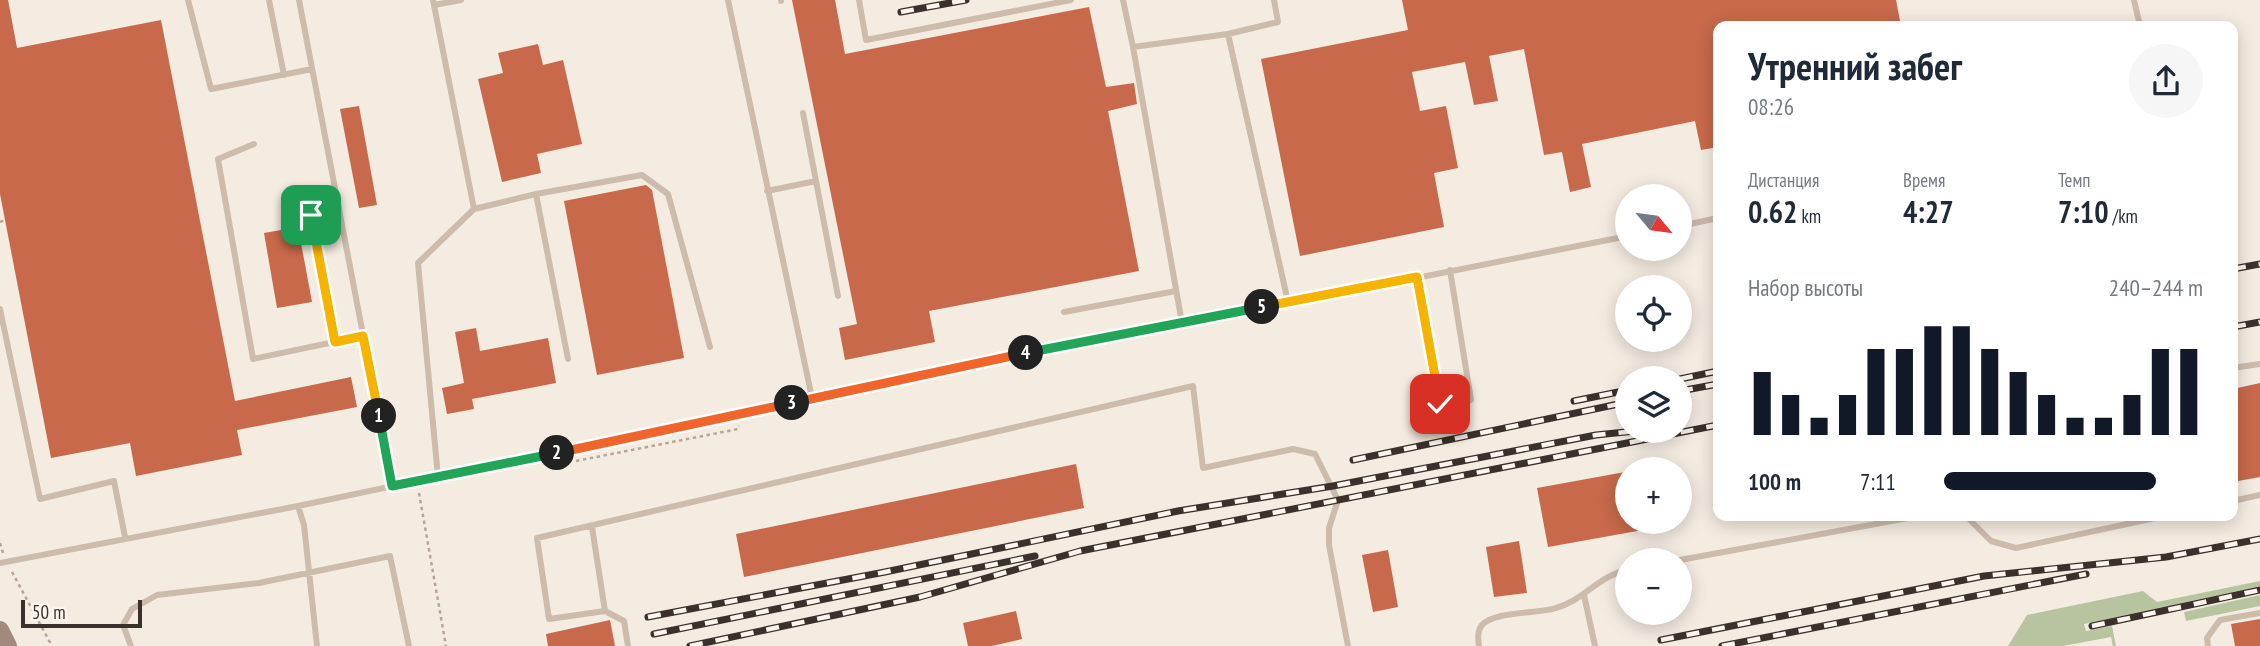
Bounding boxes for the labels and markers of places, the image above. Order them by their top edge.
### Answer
pin [281,185,341,245]
pin: 5 [1244,290,1280,324]
pin: 4 [1009,336,1044,370]
pin [1410,374,1470,434]
pin: 3 [774,386,810,420]
pin: 1 [362,398,396,434]
pin: 2 [540,435,574,470]

